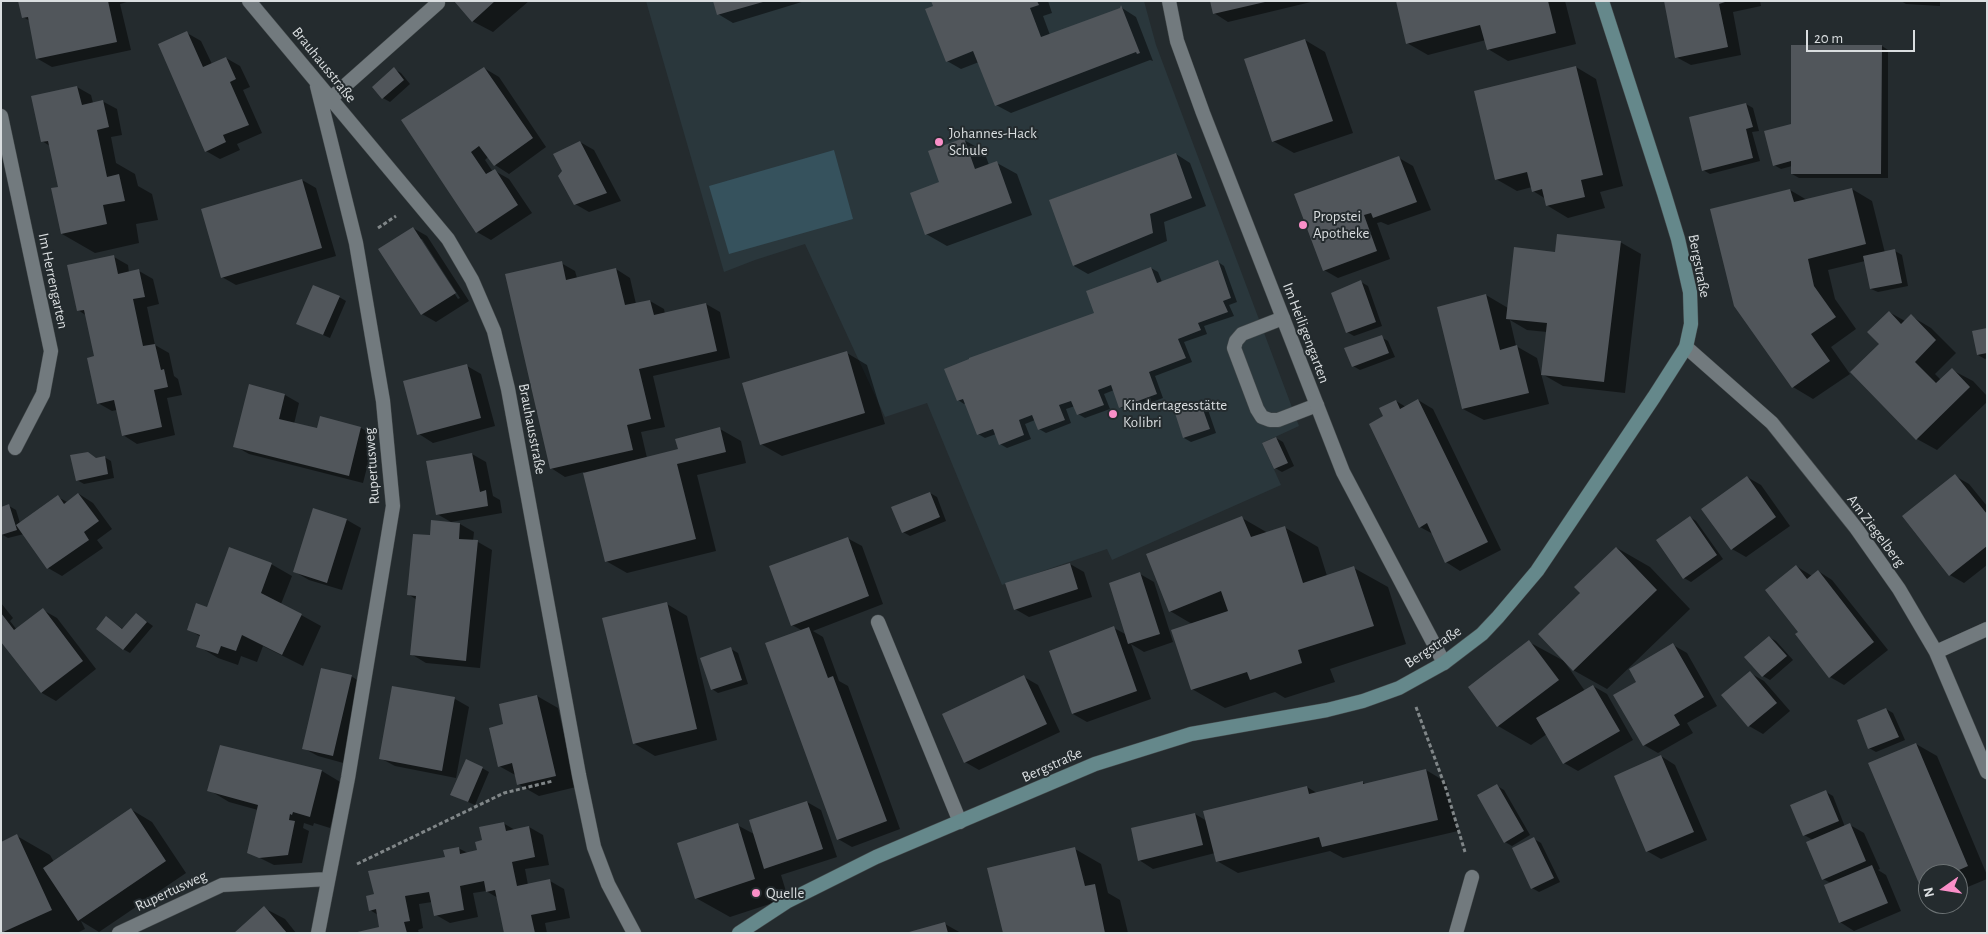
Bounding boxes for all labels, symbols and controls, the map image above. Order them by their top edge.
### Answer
scale bar [1808,20,1917,52]
street label: Brauhausstraße [288,23,360,107]
text: 20 m [1814,31,1843,46]
place label: Johannes-Hack Schule [949,124,1037,159]
marker: Johannes-Hack Schule [933,136,945,148]
place label: Propstei Apotheke [1313,207,1369,242]
marker: Propstei Apotheke [1297,219,1309,231]
street label: Im Herrengarten [34,231,72,331]
street label: Bergstraße [1684,233,1714,299]
street label: Im Heiligengarten [1279,280,1333,386]
street label: Brauhausstraße [514,382,550,476]
place label: Kindertagesstätte Kolibri [1123,396,1227,431]
marker: Kindertagesstätte Kolibri [1107,408,1119,420]
street label: Rupertusweg [360,427,384,505]
street label: Am Ziegelberg [1843,491,1909,571]
street label: Bergstraße [1401,622,1465,672]
street label: Bergstraße [1019,744,1085,786]
north arrow [1918,864,1968,914]
street label: Rupertusweg [132,867,210,915]
place label: Quelle [766,884,804,902]
text: N [1921,886,1937,898]
marker: Quelle [750,887,762,899]

